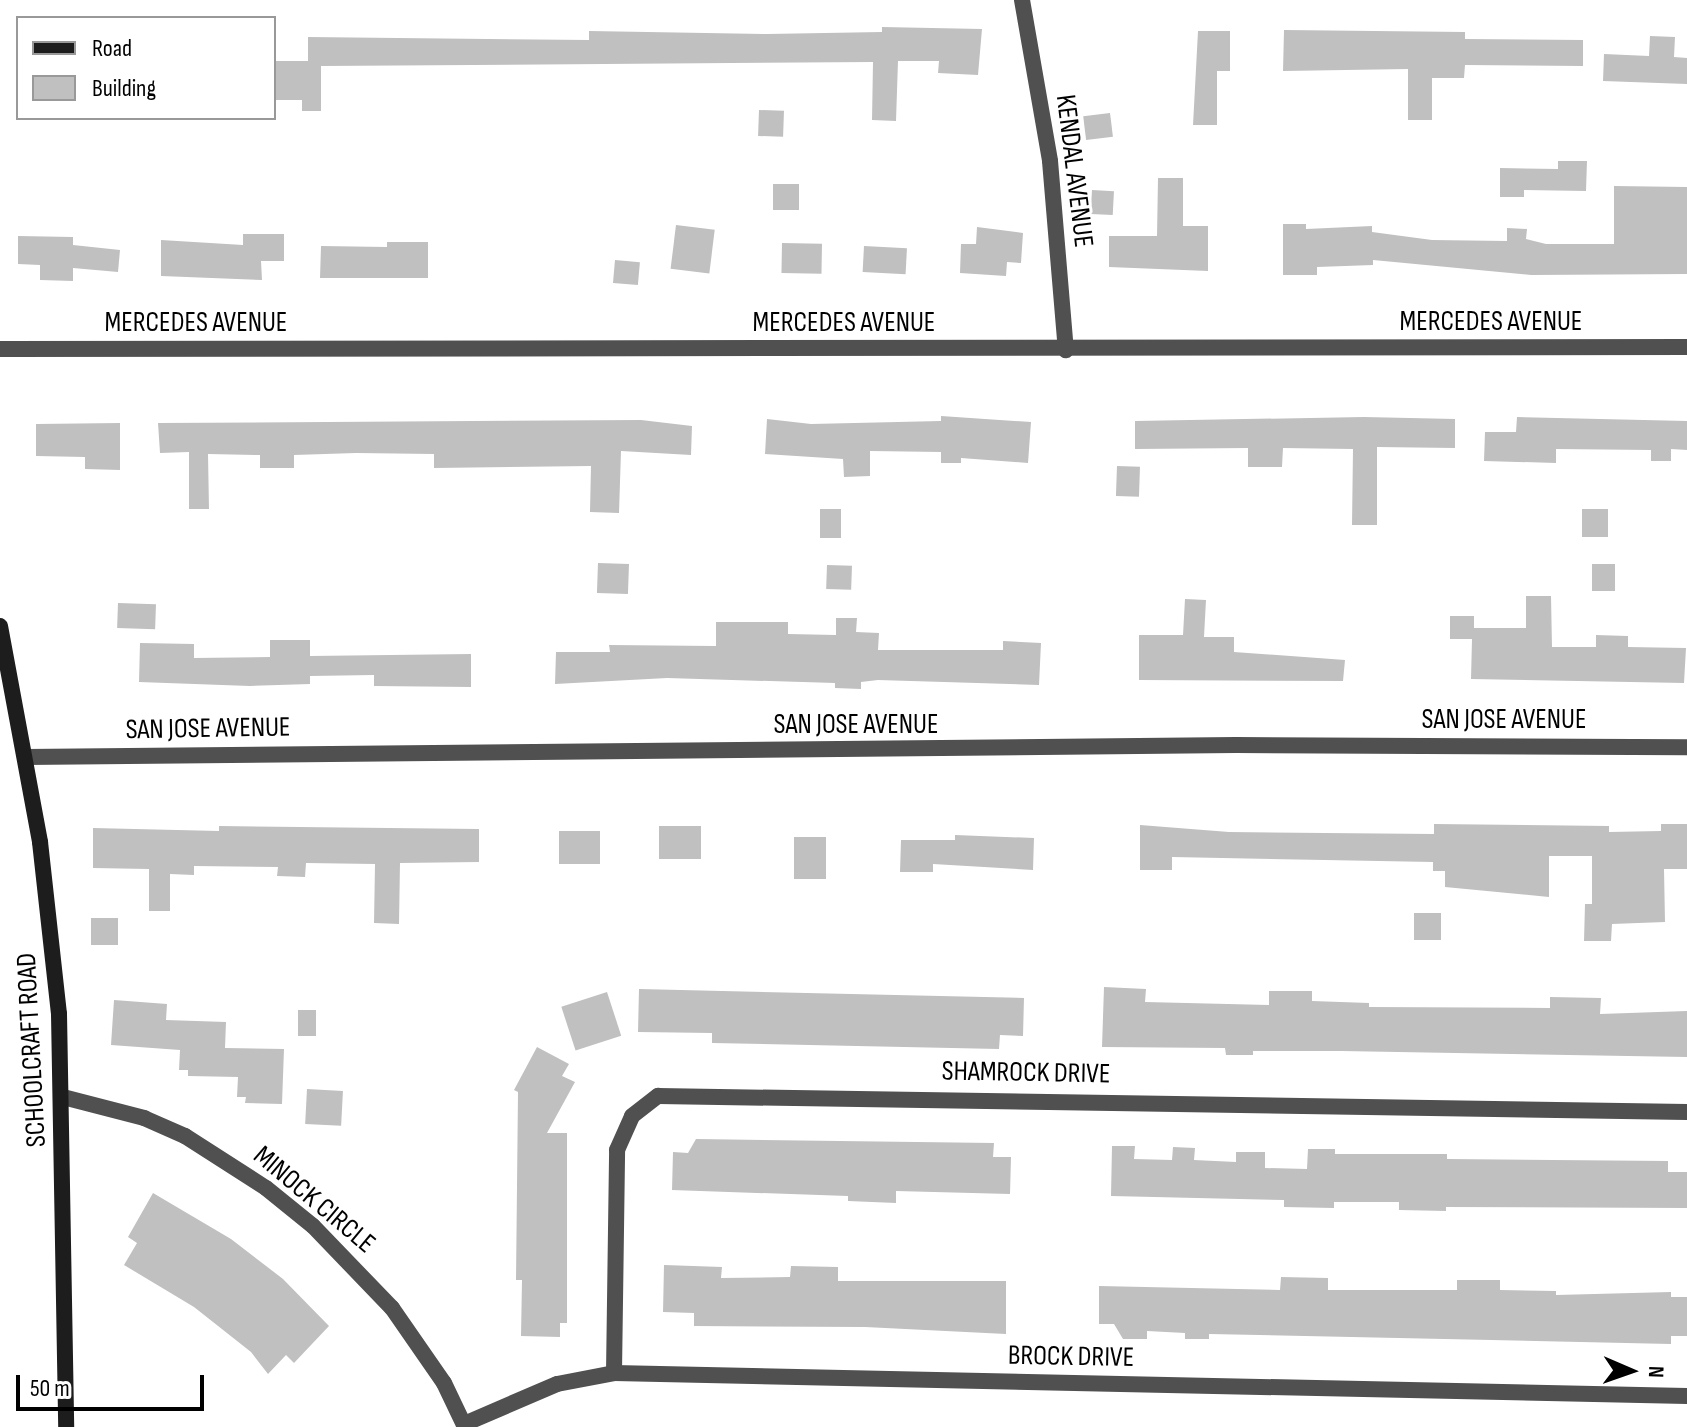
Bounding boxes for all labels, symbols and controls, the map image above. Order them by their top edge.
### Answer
legend [16,16,276,120]
text: Road [92,34,132,63]
text: Building [92,74,156,103]
street label: KENDAL AVENUE [1048,93,1100,249]
street label: MERCEDES AVENUE [1400,305,1582,339]
street label: MERCEDES AVENUE [105,306,287,340]
street label: MERCEDES AVENUE [753,306,935,340]
street label: SAN JOSE AVENUE [1421,703,1587,737]
street label: SAN JOSE AVENUE [773,708,939,742]
street label: SAN JOSE AVENUE [125,711,291,747]
street label: SCHOOLCRAFT ROAD [10,952,54,1148]
street label: SHAMROCK DRIVE [941,1055,1111,1091]
street label: MINOCK CIRCLE [246,1139,382,1261]
north arrow [1591,1331,1671,1411]
street label: BROCK DRIVE [1008,1339,1134,1375]
scale bar [20,1359,208,1409]
text: N [1642,1366,1669,1378]
text: 50 m [30,1374,70,1403]

